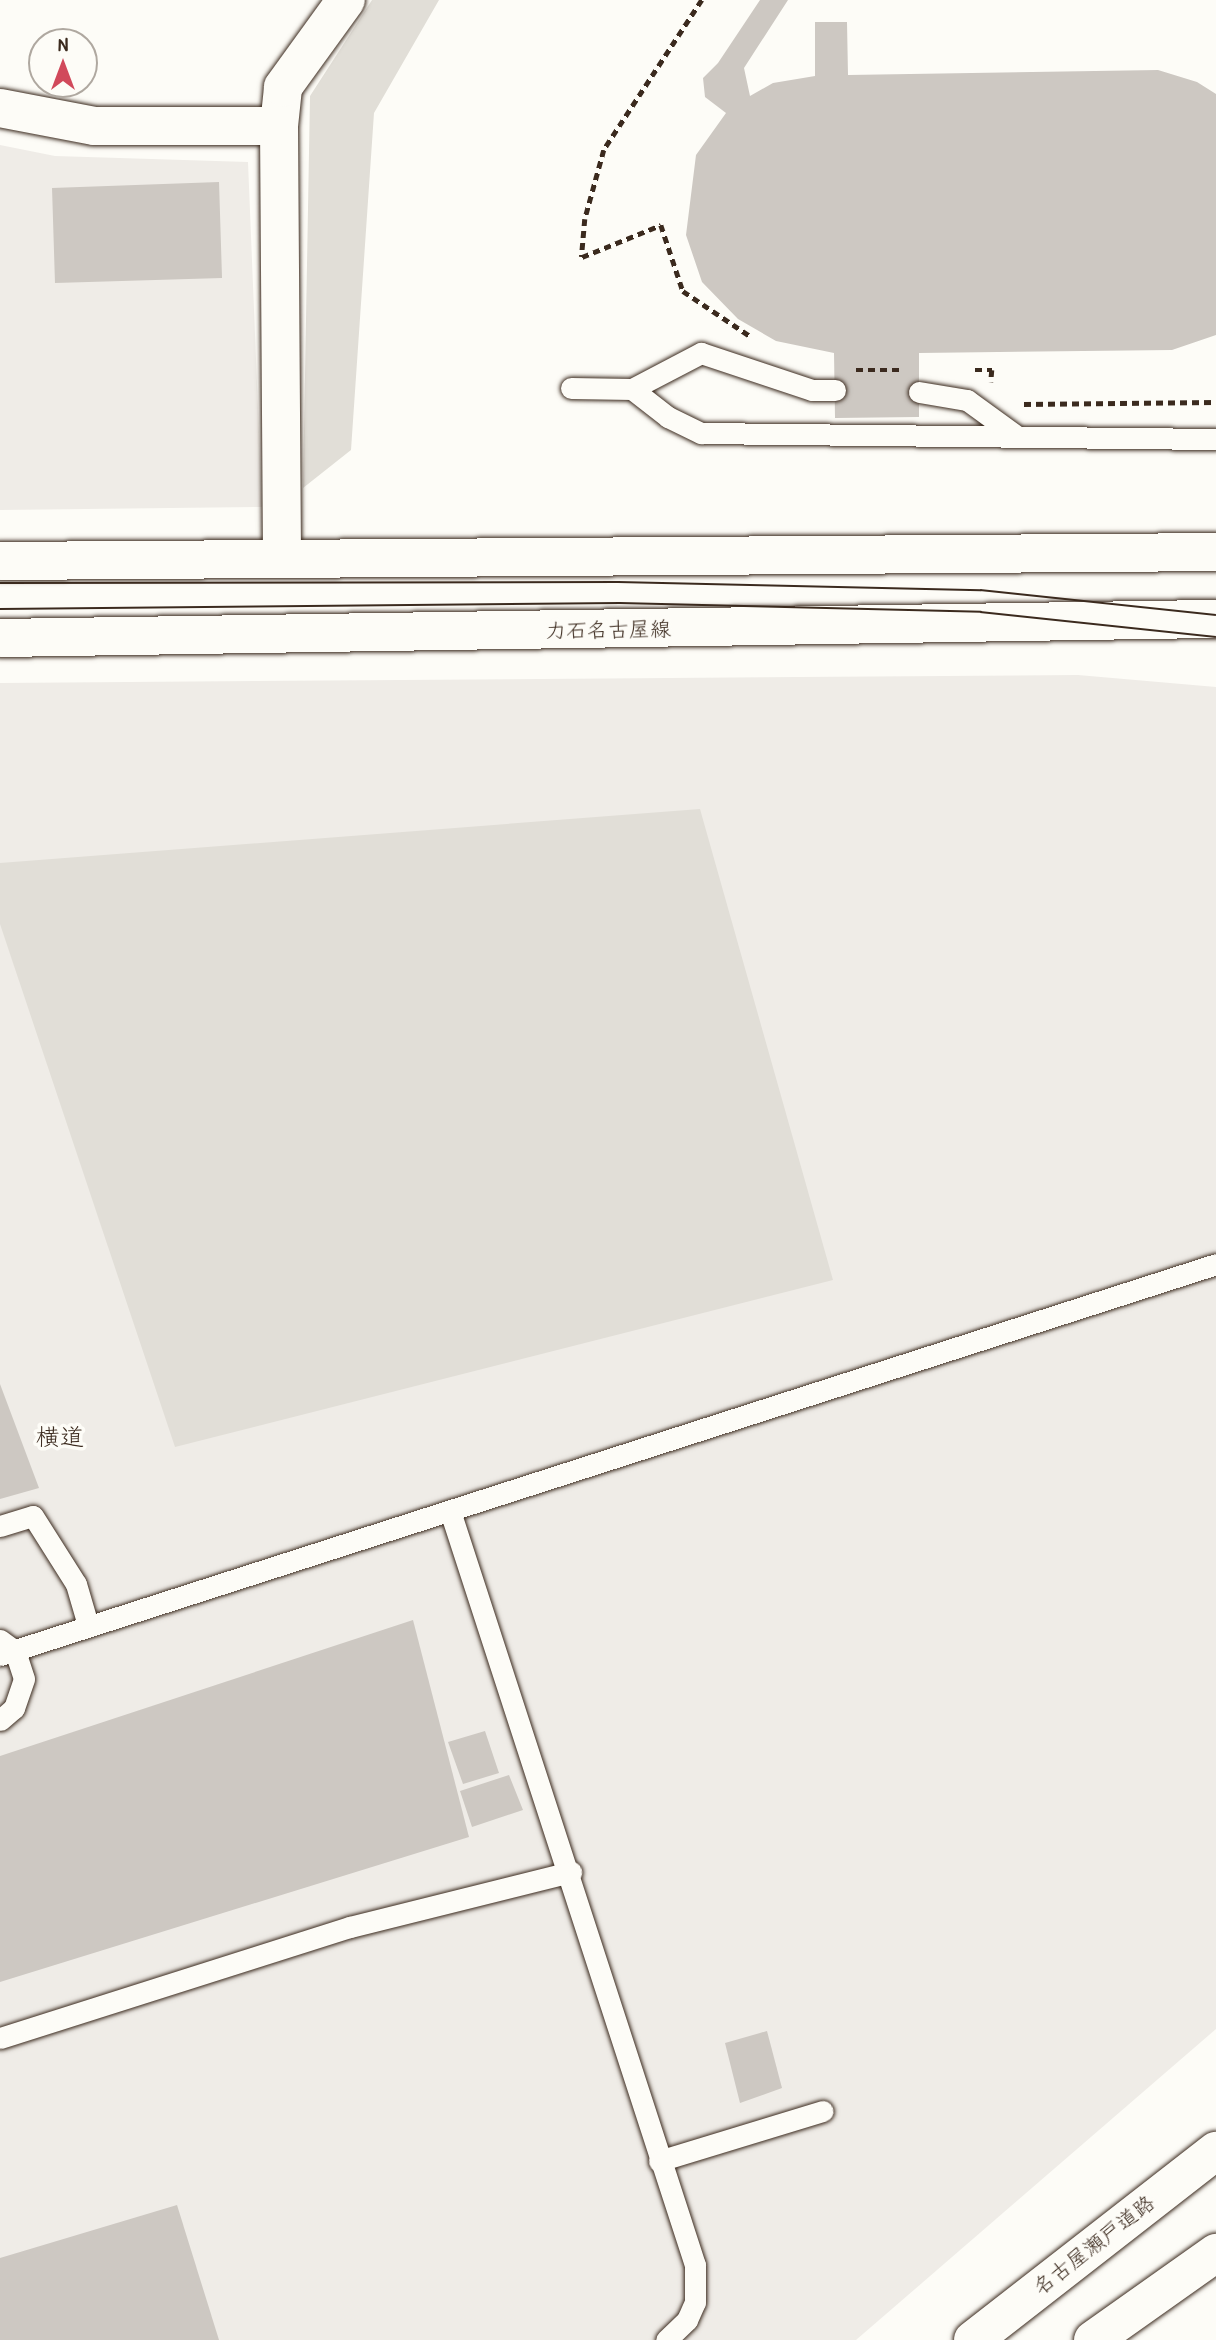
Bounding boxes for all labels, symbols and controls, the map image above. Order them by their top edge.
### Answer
north arrow [28,28,98,98]
text: N [58,31,68,57]
street label: 力石名古屋線 [545,616,671,644]
district label: 横道 [36,1423,84,1451]
street label: 名古屋瀬戸道路 [1028,2190,1160,2300]

